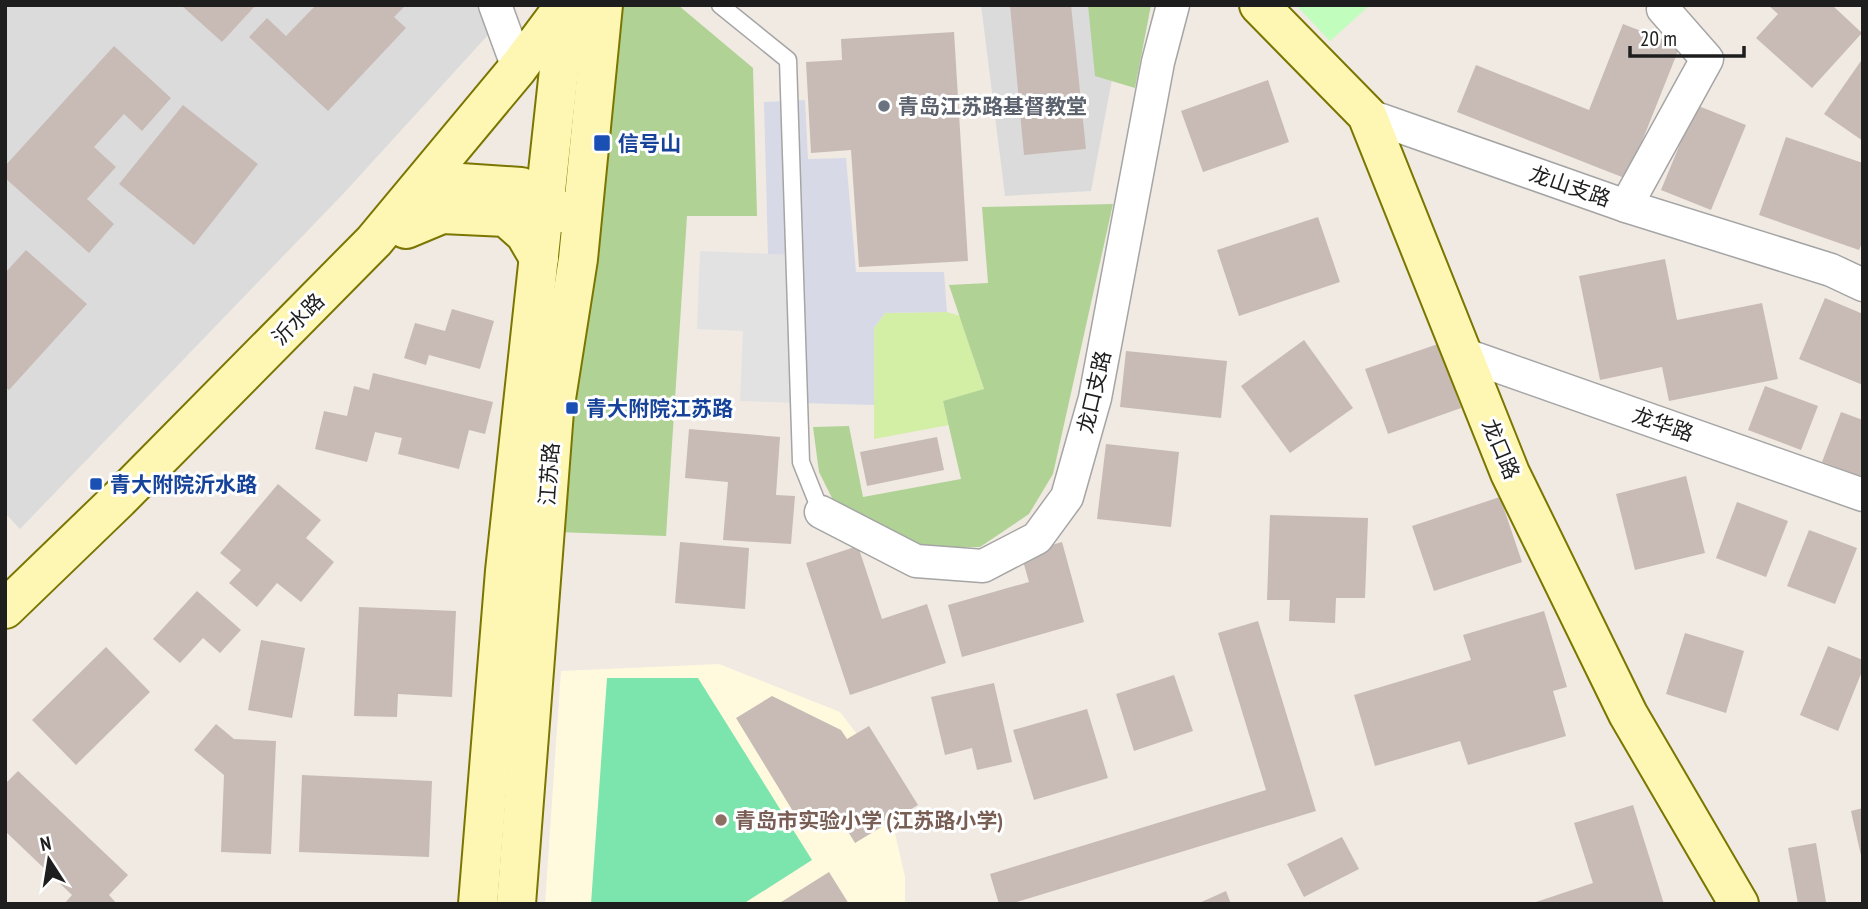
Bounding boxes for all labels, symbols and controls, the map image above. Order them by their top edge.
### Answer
scale bar [1630,14,1744,58]
text: 20 m [1640,25,1677,52]
place label: 青岛江苏路基督教堂 [898,93,1087,120]
marker: 青岛江苏路基督教堂 [876,98,892,114]
place label: 信号山 [618,130,681,157]
marker: 信号山 [592,133,612,153]
street label: 龙山支路 [1526,160,1614,212]
street label: 沂水路 [266,287,330,351]
street label: 龙口支路 [1071,348,1117,436]
place label: 青大附院江苏路 [586,395,733,422]
marker: 青大附院江苏路 [564,400,580,416]
street label: 龙华路 [1629,401,1697,447]
street label: 龙口路 [1476,415,1526,483]
street label: 江苏路 [533,442,565,506]
place label: 青大附院沂水路 [110,471,257,498]
marker: 青大附院沂水路 [88,476,104,492]
place label: 青岛市实验小学 (江苏路小学) [735,807,1003,834]
marker: 青岛市实验小学 (江苏路小学) [713,812,729,828]
north arrow [14,825,84,895]
text: N [38,831,53,856]

